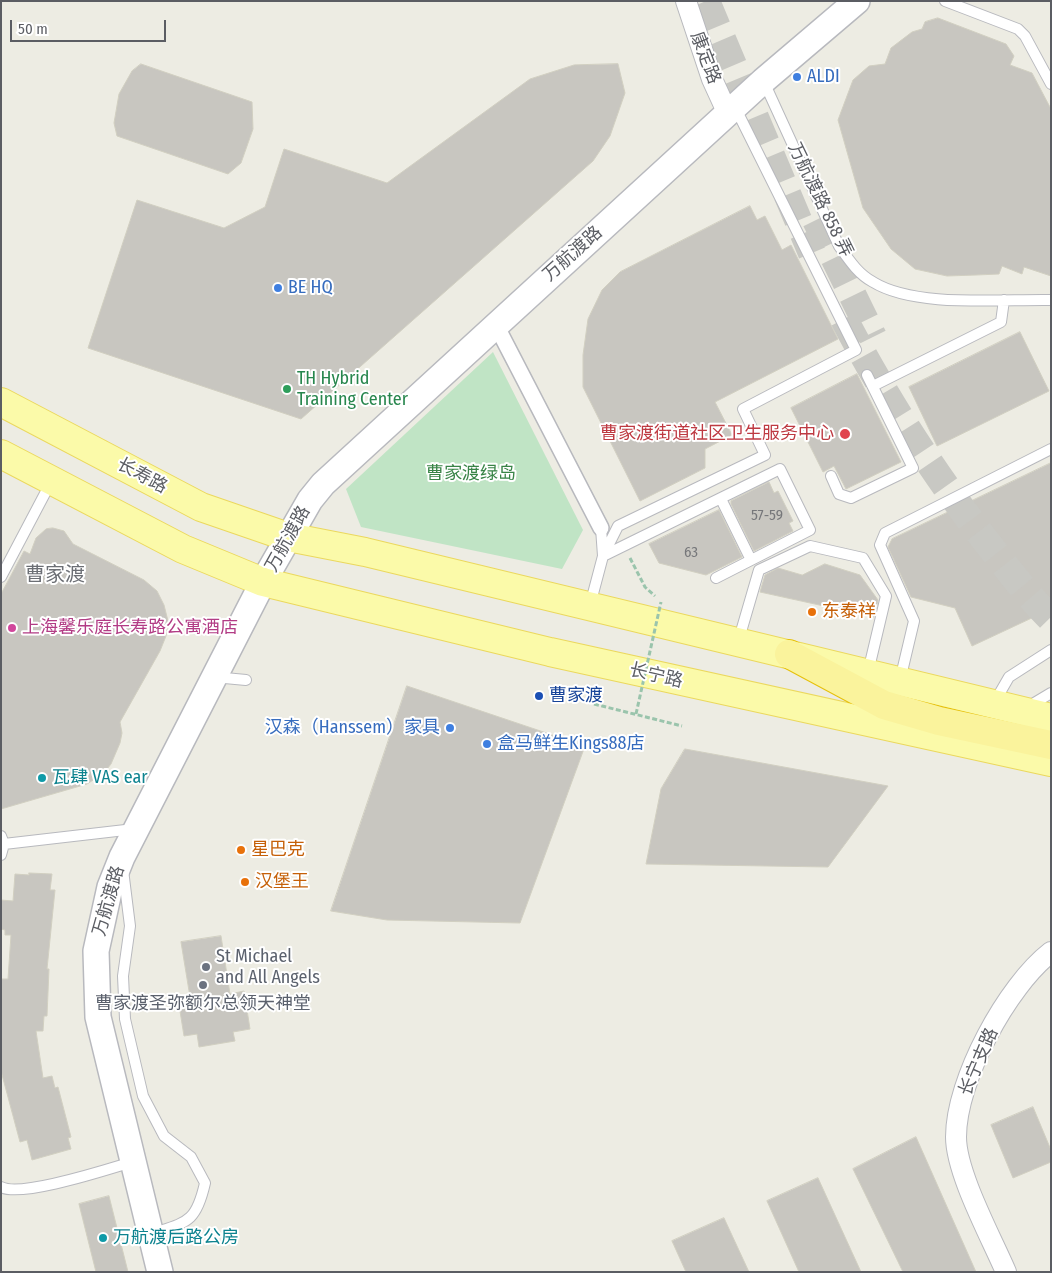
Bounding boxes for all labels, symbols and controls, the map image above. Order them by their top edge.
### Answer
scale bar [12,10,169,42]
text: 50 m [18,20,48,38]
street label: 康定路 [685,29,725,87]
place label: ALDI [807,66,840,88]
marker: ALDI [791,71,803,83]
street label: 万航渡路 858 弄 [783,139,857,261]
street label: 万航渡路 [539,222,607,286]
place label: BE HQ [288,277,333,299]
marker: BE HQ [272,282,284,294]
place label: TH Hybrid Training Center [297,368,408,410]
marker: TH Hybrid Training Center [281,383,293,395]
place label: 曹家渡街道社区卫生服务中心 [600,423,834,445]
marker: 曹家渡街道社区卫生服务中心 [838,427,852,441]
street label: 长寿路 [113,454,171,498]
park label: 曹家渡绿岛 [426,463,516,485]
street label: 万航渡路 [261,502,315,576]
house number: 57-59 [751,507,783,525]
house number: 63 [684,544,698,562]
district label: 曹家渡 [25,563,85,587]
place label: 东泰祥 [822,601,876,623]
marker: 东泰祥 [806,606,818,618]
place label: 上海馨乐庭长寿路公寓酒店 [22,617,238,639]
marker: 上海馨乐庭长寿路公寓酒店 [6,622,18,634]
street label: 长宁路 [627,659,685,693]
place label: 曹家渡 [549,685,603,707]
marker: 曹家渡 [533,690,545,702]
place label: 汉森（Hanssem）家具 [265,717,440,739]
marker: 汉森（Hanssem）家具 [444,722,456,734]
place label: 盒马鲜生Kings88店 [497,733,645,755]
marker: 盒马鲜生Kings88店 [481,738,493,750]
place label: 瓦肆 VAS ear [52,767,148,789]
marker: 瓦肆 VAS ear [36,772,48,784]
place label: 星巴克 [251,839,305,861]
marker: 星巴克 [235,844,247,856]
street label: 万航渡路 [89,863,129,939]
place label: 汉堡王 [255,871,309,893]
marker: 汉堡王 [239,876,251,888]
place label: St Michael and All Angels [216,946,320,989]
marker: St Michael and All Angels [200,961,212,973]
marker: 曹家渡圣弥额尔总领天神堂 [197,979,209,991]
place label: 曹家渡圣弥额尔总领天神堂 [95,993,311,1015]
street label: 长宁支路 [955,1025,1003,1099]
place label: 万航渡后路公房 [113,1227,239,1249]
marker: 万航渡后路公房 [97,1232,109,1244]

